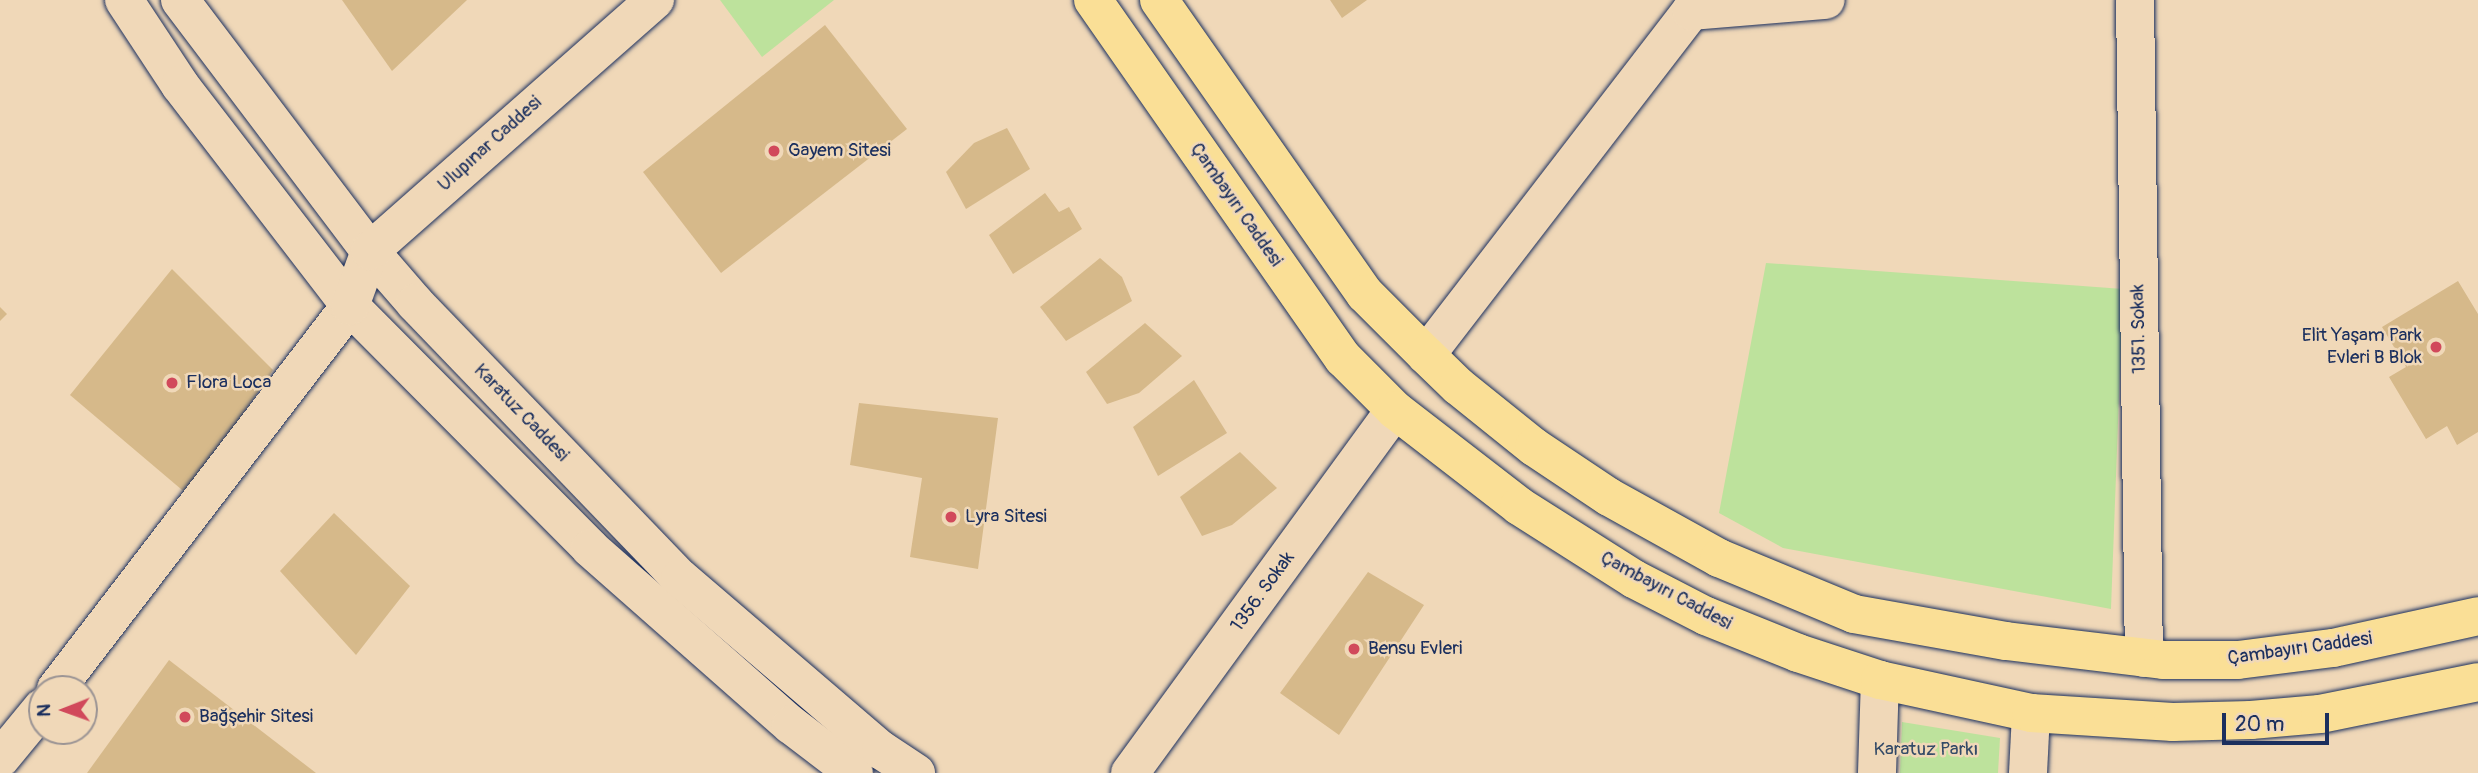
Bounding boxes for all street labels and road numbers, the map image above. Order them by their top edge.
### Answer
street label: Ulupınar Caddesi [433,91,547,197]
street label: Çambayırı Caddesi [1185,139,1287,271]
street label: 1351. Sokak [2127,284,2151,374]
street label: Karatuz Caddesi [469,359,573,467]
street label: 1356. Sokak [1226,547,1300,637]
street label: Çambayırı Caddesi [1596,547,1736,635]
street label: Çambayırı Caddesi [2226,628,2374,670]

